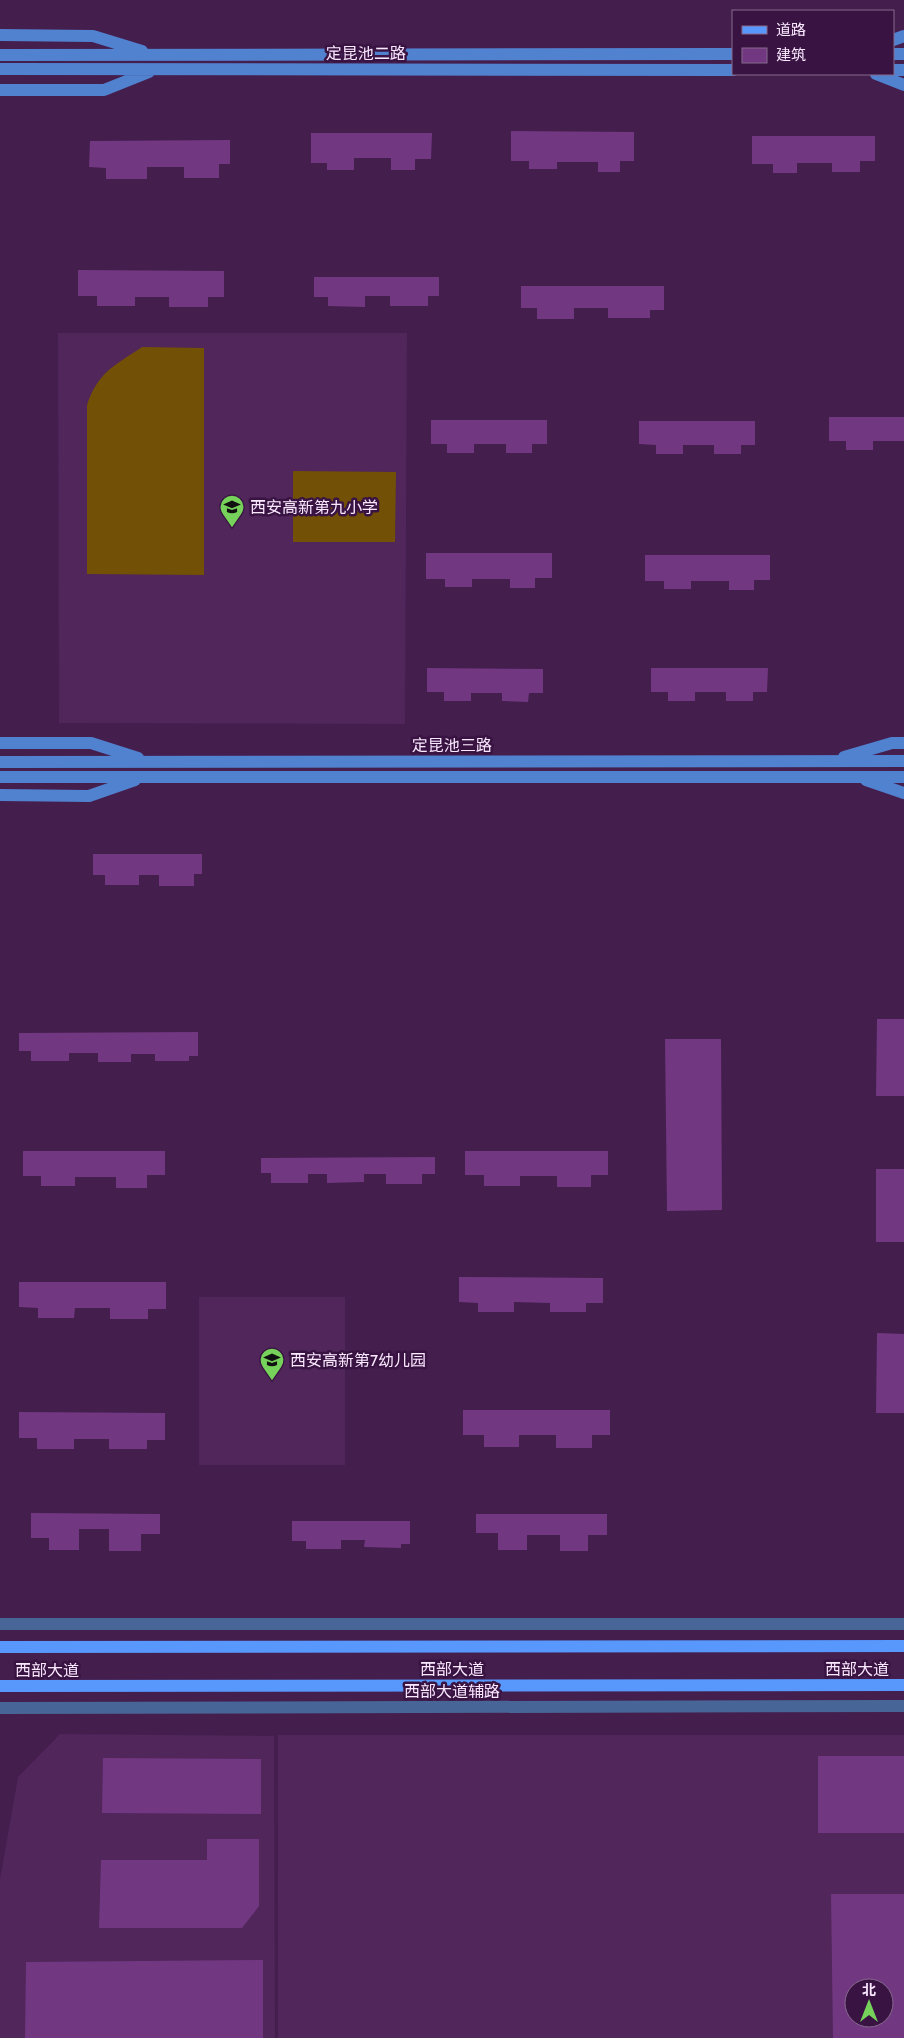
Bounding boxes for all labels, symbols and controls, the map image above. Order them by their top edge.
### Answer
legend [732,10,894,75]
text: 道路 [776,21,806,39]
street label: 定昆池二路 [326,44,406,63]
text: 建筑 [776,46,806,64]
school or university icon: 西安高新第九小学 [219,494,245,528]
place label: 西安高新第九小学 [250,498,378,517]
street label: 定昆池三路 [412,736,492,755]
school or university icon: 西安高新第7幼儿园 [259,1347,285,1381]
place label: 西安高新第7幼儿园 [290,1351,426,1370]
street label: 西部大道 [420,1660,484,1679]
street label: 西部大道 [825,1660,889,1679]
street label: 西部大道 [15,1661,79,1680]
street label: 西部大道辅路 [404,1682,500,1701]
north arrow [844,1978,894,2028]
text: 北 [862,1981,876,1999]

